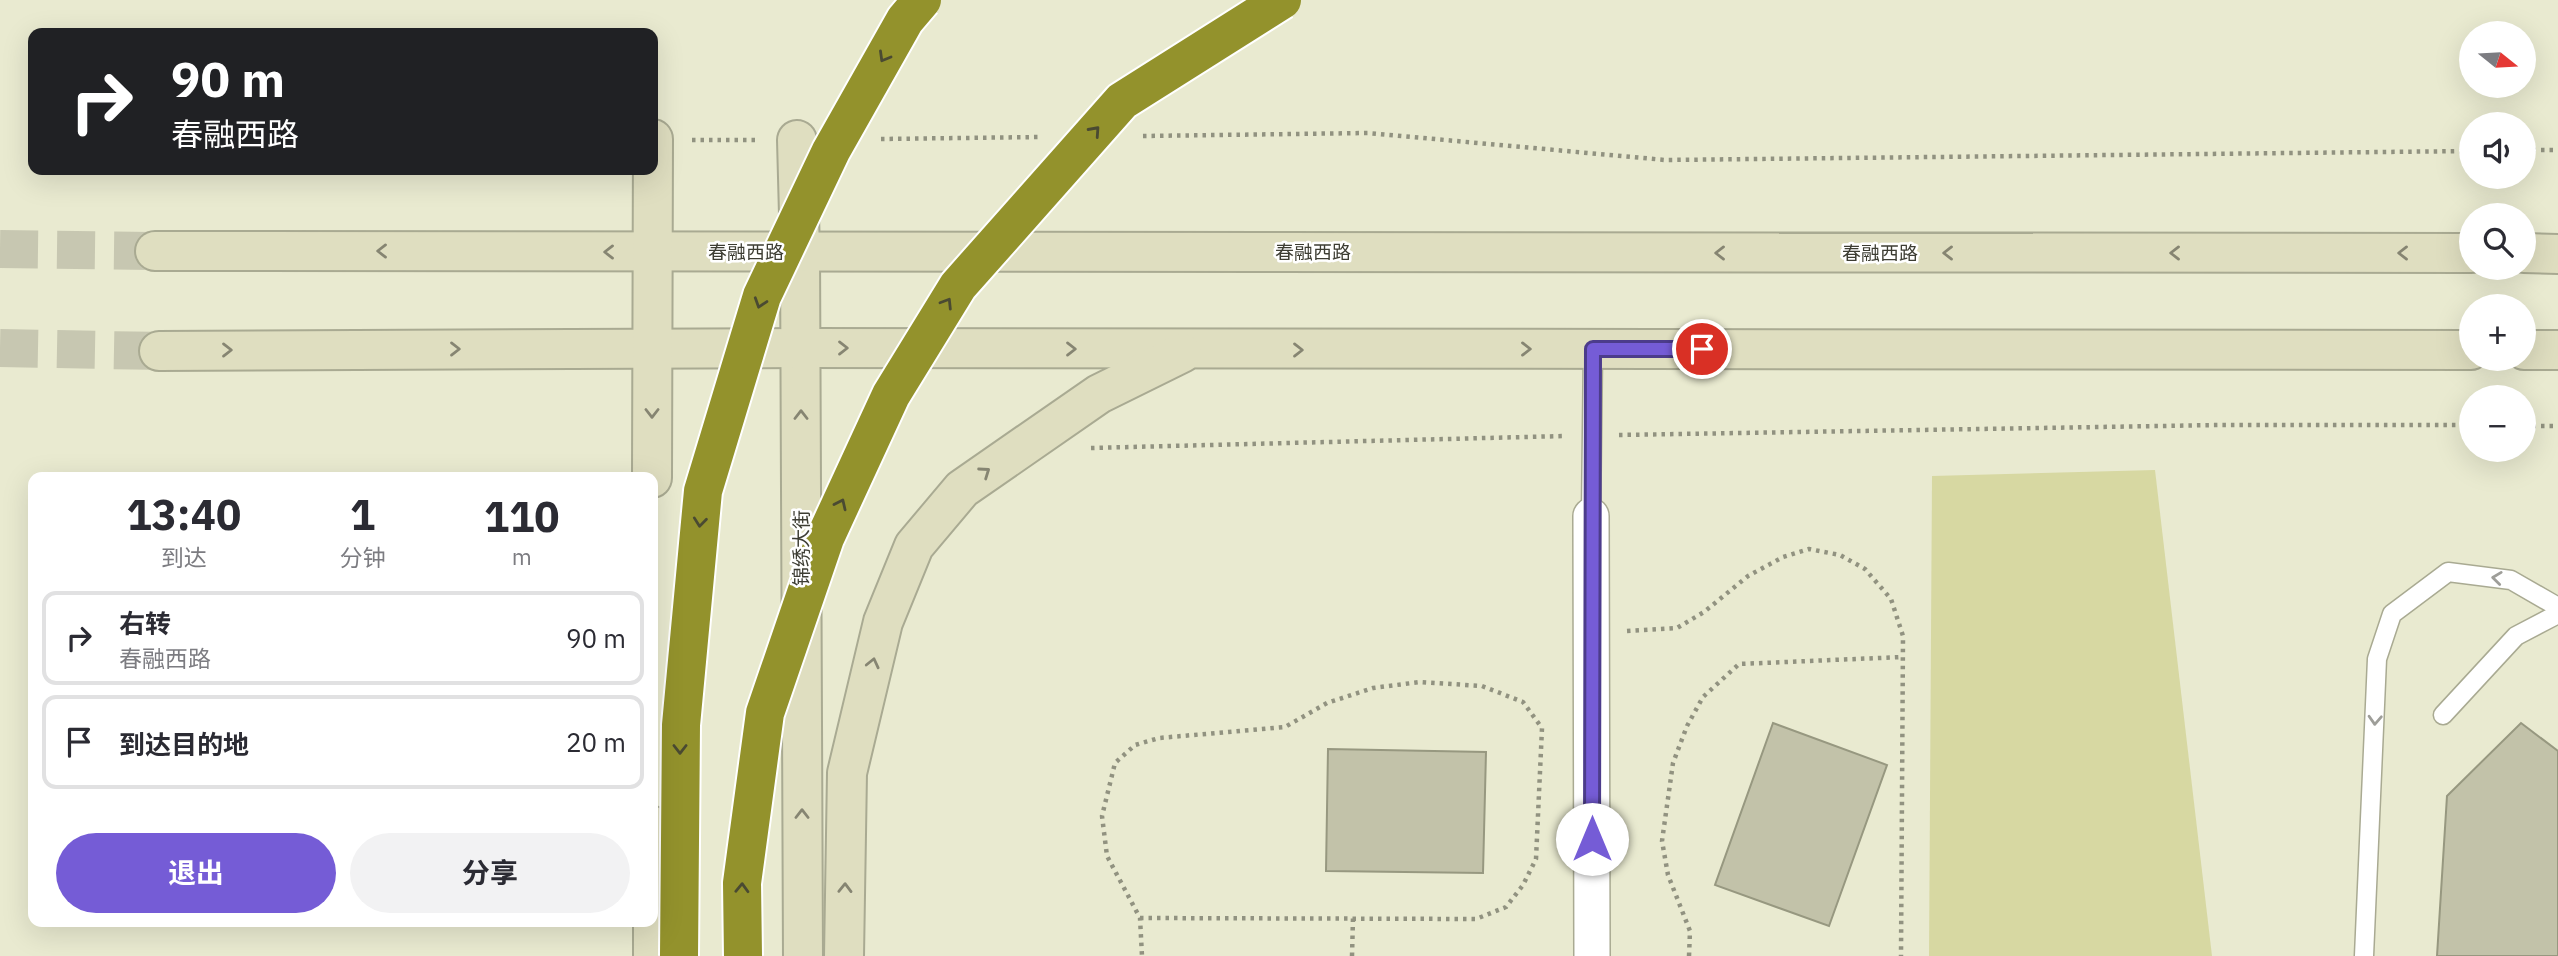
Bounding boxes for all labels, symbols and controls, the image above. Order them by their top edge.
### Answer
north arrow [2459,21,2536,98]
map controls [2459,21,2536,462]
text: 90 m [171,47,285,110]
one-way arrow [879,49,892,62]
icon: right [56,56,147,147]
button: sound [2459,112,2536,189]
text: 春融西路 [171,113,299,155]
one-way arrow [1087,126,1099,139]
button: search [2459,203,2536,280]
street label: 春融西路 [708,240,784,264]
street label: 春融西路 [1275,240,1351,264]
street label: 春融西路 [1842,241,1918,265]
one-way arrow [376,243,387,259]
one-way arrow [604,244,614,260]
one-way arrow [1715,245,1725,261]
one-way arrow [1942,245,1953,261]
one-way arrow [2170,245,2180,261]
one-way arrow [2397,245,2408,261]
button: + [2459,294,2536,371]
one-way arrow [754,297,768,309]
one-way arrow [939,298,952,311]
pin [1672,319,1732,379]
icon: arrive [1683,330,1721,368]
one-way arrow [838,340,849,356]
one-way arrow [1066,341,1076,357]
one-way arrow [1521,341,1531,357]
one-way arrow [222,342,233,358]
one-way arrow [449,342,460,357]
one-way arrow [1293,342,1304,358]
button: − [2459,385,2536,462]
one-way arrow [644,408,660,419]
one-way arrow [793,410,809,420]
one-way arrow [977,468,990,481]
text: 13:40 [126,487,241,542]
text: 1 [350,487,375,542]
text: 110 [484,489,560,544]
one-way arrow [833,499,847,511]
street label: 锦绣大街 [789,510,813,586]
one-way arrow [693,517,708,528]
text: m [512,541,532,571]
text: 到达 [161,542,207,572]
text: 分钟 [340,542,386,572]
one-way arrow [2492,571,2503,586]
text: 右转 [119,606,171,640]
icon: right [60,619,98,657]
text: 90 m [566,621,626,655]
text: 春融西路 [119,643,211,673]
one-way arrow [865,657,879,669]
one-way arrow [2367,714,2382,725]
icon: arrive [60,723,98,761]
text: 20 m [566,725,626,759]
text: 到达目的地 [119,727,249,761]
one-way arrow [673,744,688,755]
position arrow [1555,802,1629,876]
one-way arrow [794,809,810,819]
button: 退出 [56,833,336,913]
button: 分享 [350,833,630,913]
one-way arrow [735,882,750,893]
one-way arrow [838,882,853,893]

